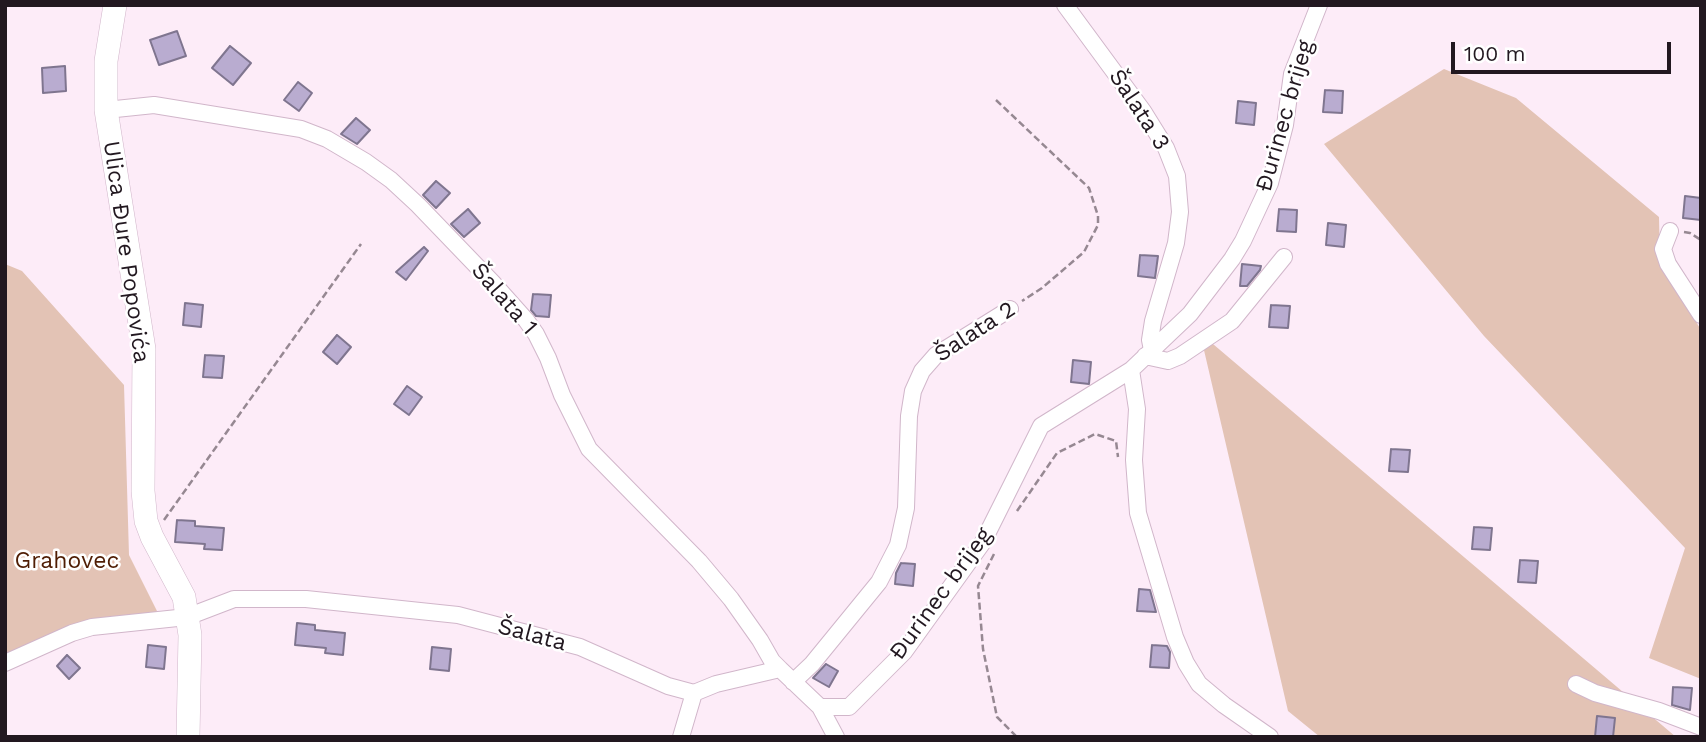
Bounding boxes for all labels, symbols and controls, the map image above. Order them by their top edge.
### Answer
scale bar [1454,28,1674,72]
street label: Đurinec brijeg [1250,37,1320,195]
text: 100 m [1464,41,1526,66]
street label: Šalata 3 [1103,64,1175,156]
street label: Ulica Đure Popovića [97,139,155,365]
street label: Šalata 1 [465,257,543,341]
street label: Šalata 2 [929,296,1021,368]
street label: Đurinec brijeg [884,523,998,665]
park label: Grahovec [15,547,119,575]
street label: Šalata [495,613,569,657]

